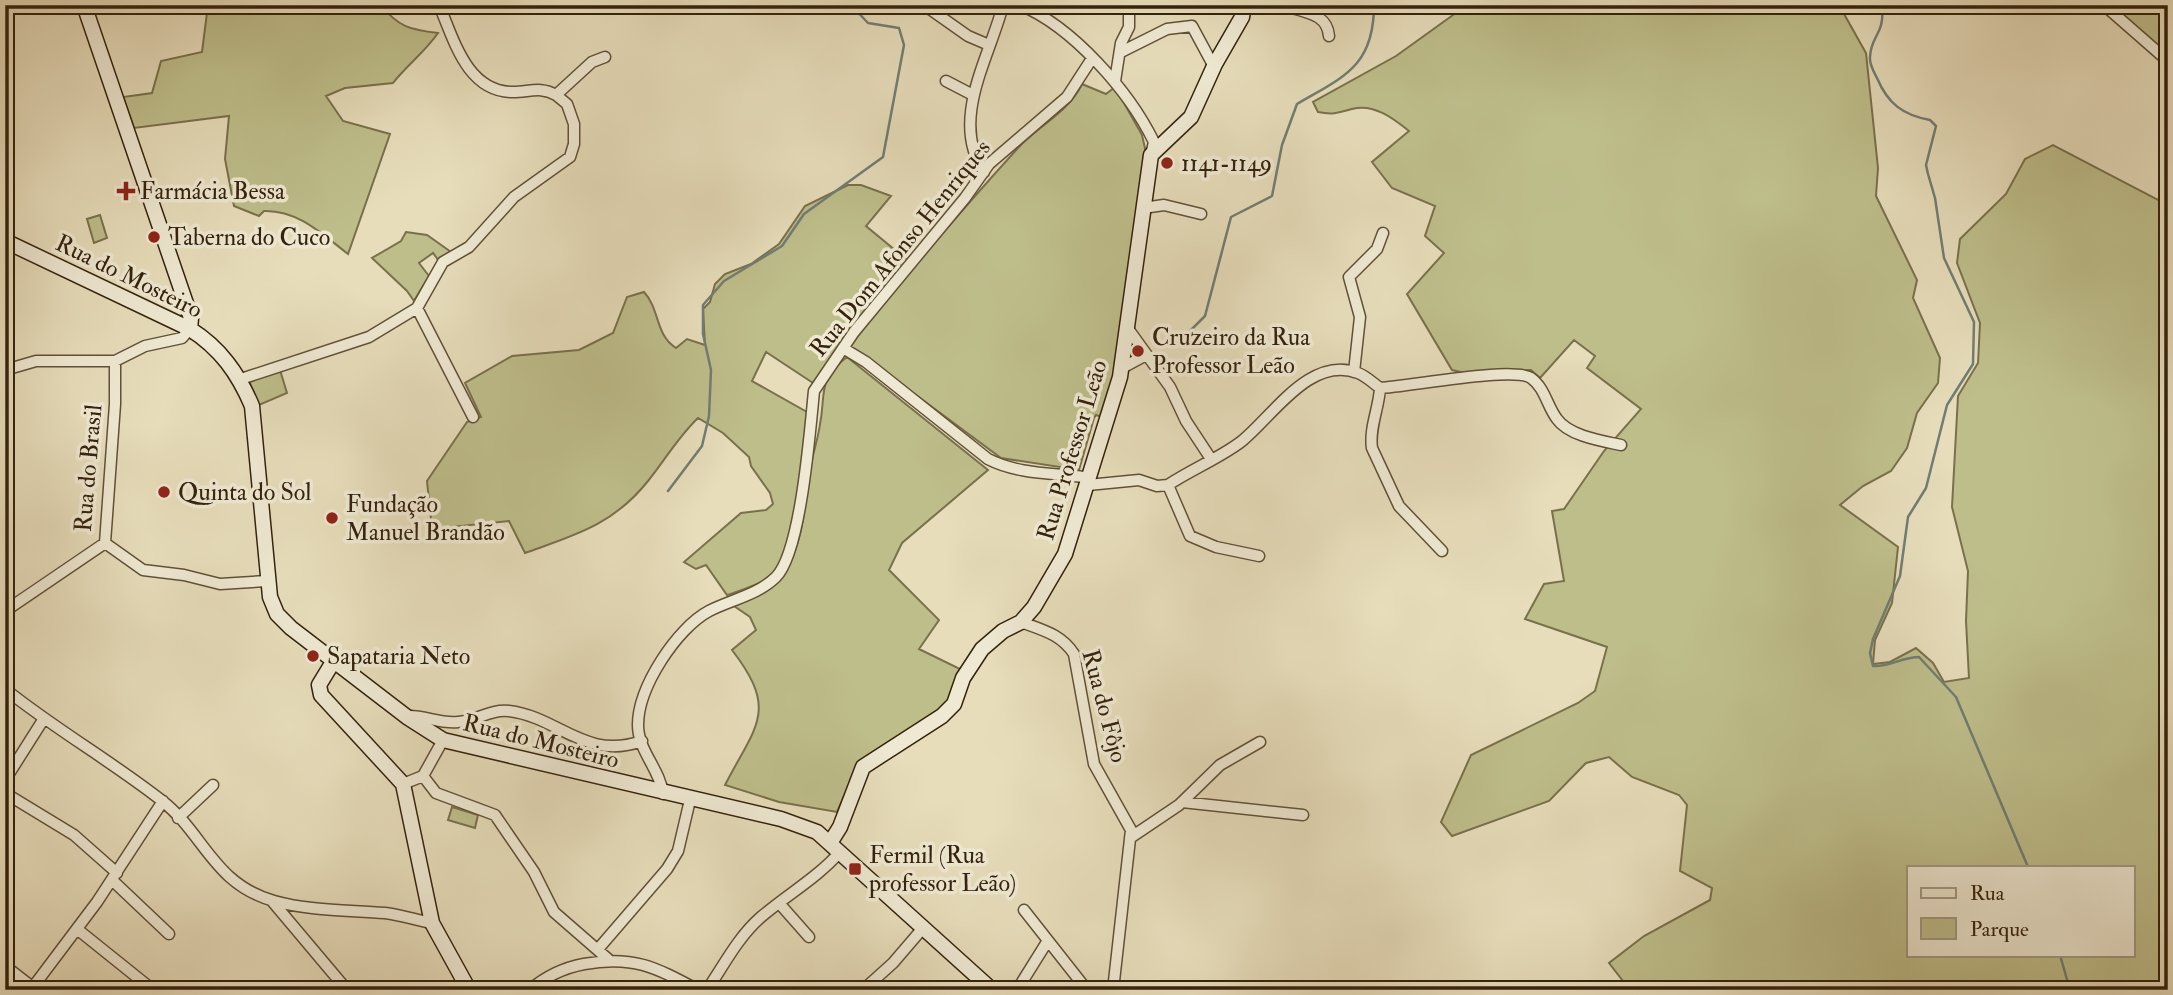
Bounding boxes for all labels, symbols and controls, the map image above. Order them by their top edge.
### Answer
street label: Rua Dom Afonso Henriques [803,133,998,363]
place label: 1141-1149 [1181,148,1272,179]
marker: 1141-1149 [1159,155,1175,171]
place label: Farmácia Bessa [140,176,286,207]
marker: Farmácia Bessa [118,183,134,199]
place label: Taberna do Cuco [168,222,330,253]
street label: Rua do Mosteiro [50,227,207,325]
marker: Taberna do Cuco [146,229,162,245]
place label: Cruzeiro da Rua Professor Leão [1152,322,1311,381]
marker: Cruzeiro da Rua Professor Leão [1130,343,1146,359]
street label: Rua Professor Leão [1030,356,1115,544]
street label: Rua do Brasil [67,403,110,533]
place label: Quinta do Sol [178,477,311,508]
marker: Quinta do Sol [156,484,172,500]
place label: Fundação Manuel Brandão [346,489,505,548]
marker: Fundação Manuel Brandão [324,510,340,526]
place label: Sapataria Neto [327,641,470,672]
street label: Rua do Fôjo [1075,646,1134,766]
marker: Sapataria Neto [305,648,321,664]
street label: Rua do Mosteiro [460,707,622,776]
place label: Fermil (Rua professor Leão) [868,840,1016,899]
marker: Fermil (Rua professor Leão) [847,861,863,877]
legend [1907,866,2134,956]
text: Rua [1970,880,2005,907]
text: Parque [1970,916,2029,943]

